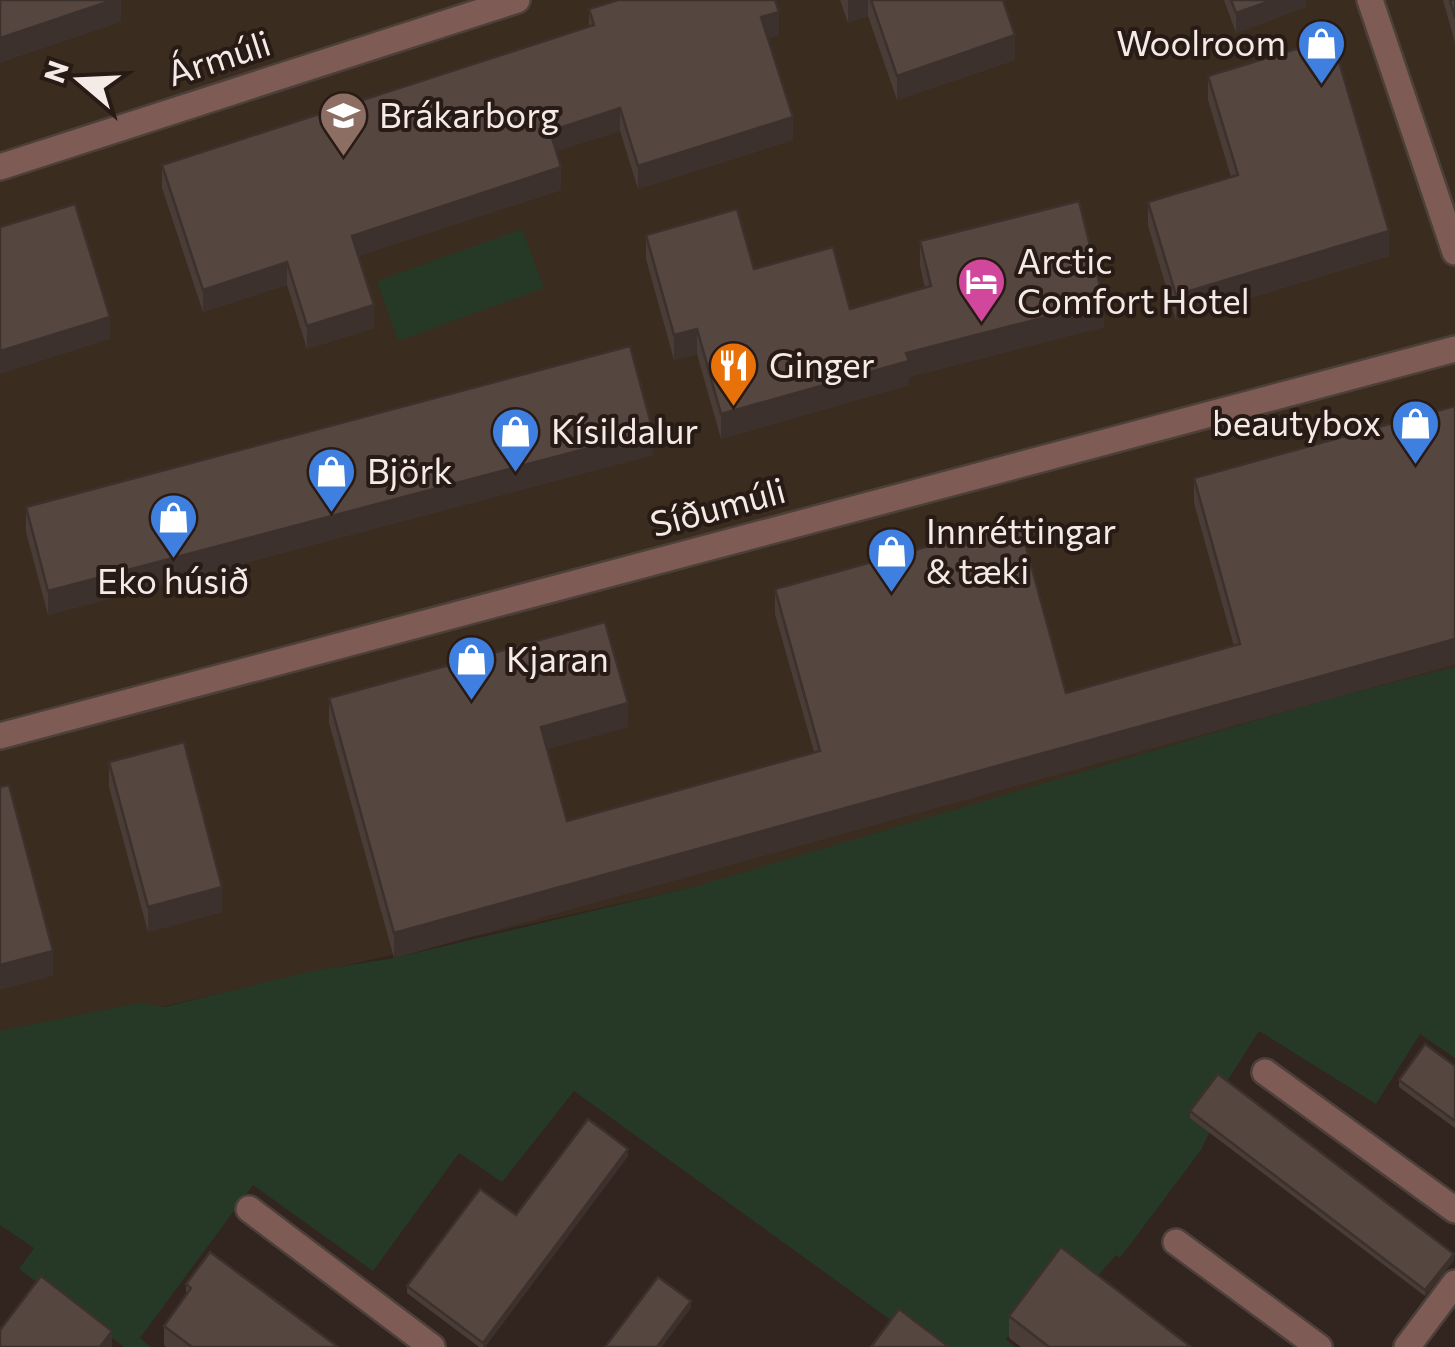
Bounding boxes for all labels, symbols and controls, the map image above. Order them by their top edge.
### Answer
shop icon: Woolroom [1295,18,1347,86]
street label: Ármúli [161,20,275,93]
place label: Woolroom [1116,20,1286,63]
north arrow [30,30,130,130]
text: N [36,56,75,87]
school or university icon: Brákarborg [318,90,370,158]
place label: Brákarborg [379,92,559,135]
place label: Arctic Comfort Hotel [1017,238,1250,321]
hotel icon: Arctic Comfort Hotel [956,256,1008,324]
restaurant icon: Ginger [708,340,760,408]
place label: Ginger [769,342,875,385]
shop icon: beautybox [1390,398,1442,466]
place label: beautybox [1212,400,1381,443]
shop icon: Kísildalur [490,406,542,474]
place label: Kísildalur [551,408,698,451]
shop icon: Björk [306,446,358,514]
place label: Björk [367,448,452,491]
street label: Síðumúli [645,467,789,544]
shop icon: Eko húsið [147,492,199,560]
place label: Innréttingar & tæki [926,508,1116,591]
shop icon: Innréttingar & tæki [865,526,917,594]
place label: Eko húsið [97,558,249,601]
shop icon: Kjaran [445,634,497,702]
place label: Kjaran [506,636,609,679]

